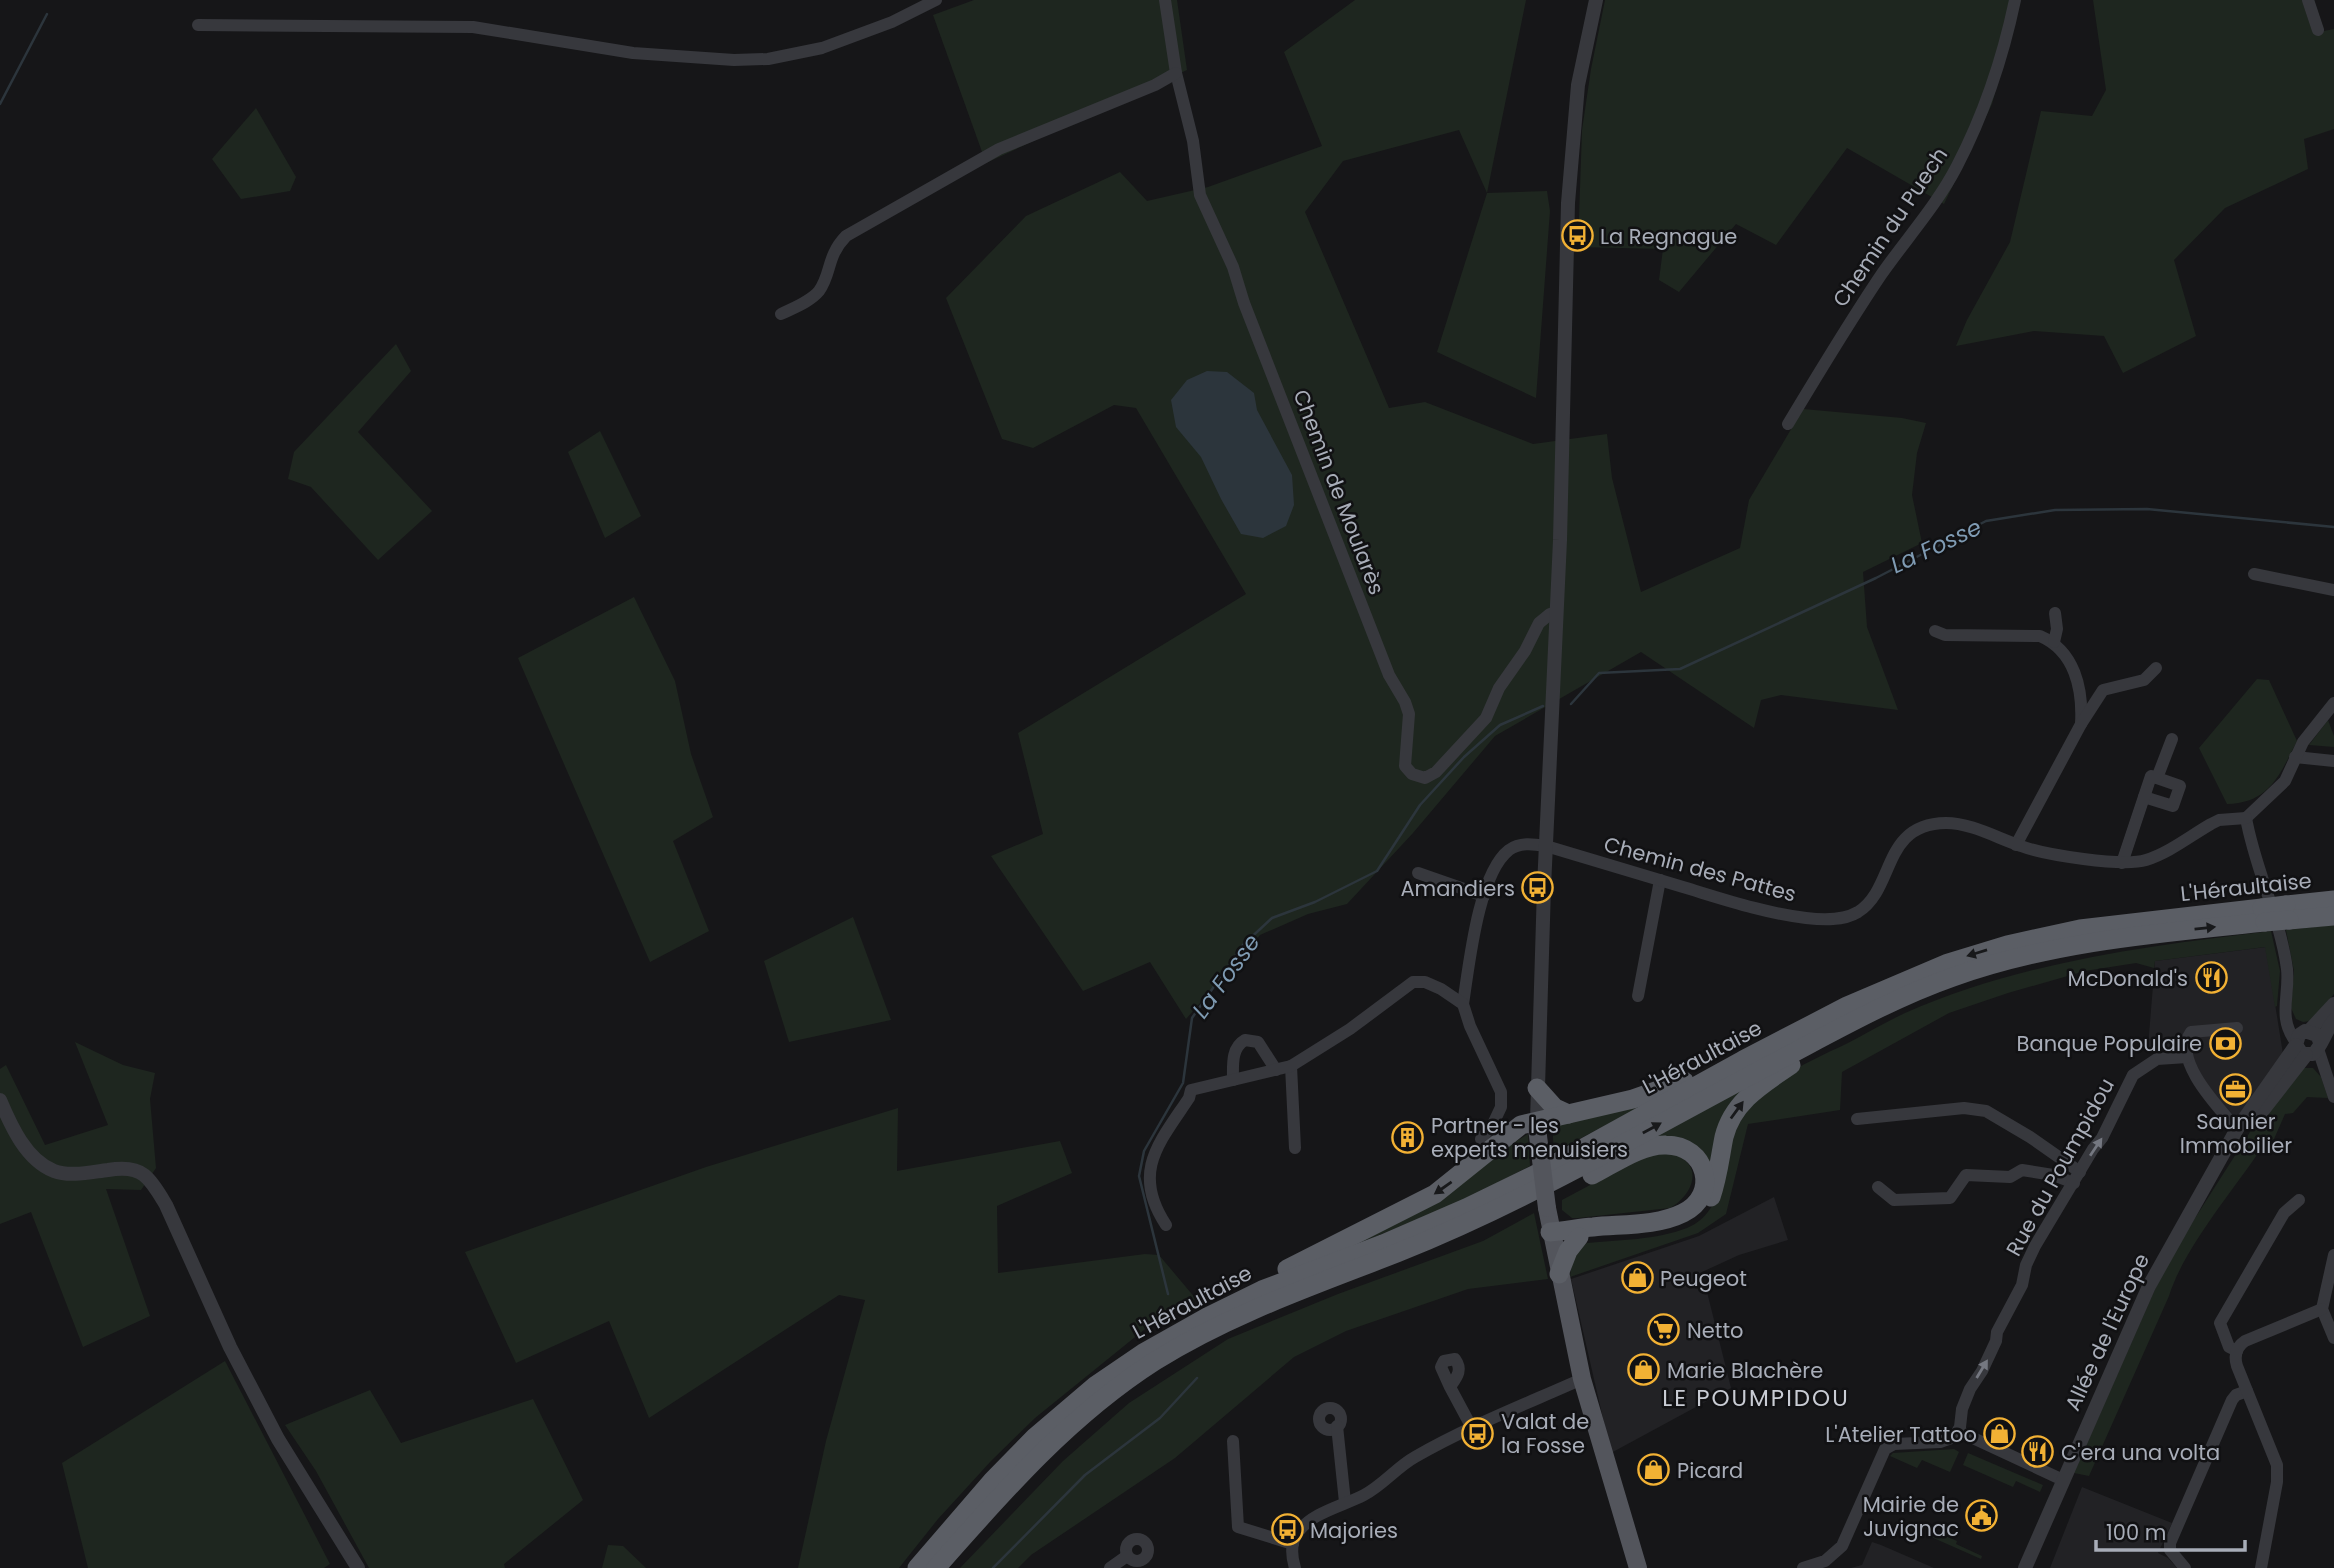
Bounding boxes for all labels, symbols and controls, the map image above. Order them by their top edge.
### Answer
street label: Chemin du Puech [1826,142,1954,312]
bus stop icon: La Regnague [1560,219,1594,253]
place label: La Regnague [1600,222,1737,251]
street label: Chemin de Moularès [1286,385,1392,599]
water label: La Fosse [1885,511,1987,581]
street label: Chemin des Pattes [1601,829,1799,909]
street label: L'Héraultaise [2179,866,2313,908]
bus stop icon: Amandiers [1521,871,1555,905]
place label: Amandiers [1400,874,1515,903]
one-way arrow [2195,923,2217,934]
water label: La Fosse [1185,927,1267,1025]
one-way arrow [1967,949,1988,959]
restaurant icon: McDonald's [2194,961,2228,995]
place label: McDonald's [2068,964,2188,993]
street label: L'Héraultaise [1637,1013,1767,1101]
bank icon: Banque Populaire [2208,1026,2242,1060]
place label: Banque Populaire [2017,1029,2202,1058]
office icon: Saunier Immobilier [2219,1072,2253,1106]
street label: Rue du Poumpidou [1999,1073,2121,1261]
one-way arrow [1730,1101,1744,1119]
place label: Saunier Immobilier [2180,1107,2292,1160]
place label: Partner - les experts menuisiers [1431,1111,1628,1164]
building icon: Partner - les experts menuisiers [1391,1120,1425,1154]
one-way arrow [1642,1122,1661,1134]
one-way arrow [2089,1138,2103,1156]
one-way arrow [1434,1181,1452,1195]
street label: Allée de l'Europe [2058,1249,2156,1415]
street label: L'Héraultaise [1127,1258,1257,1346]
shop icon: Peugeot [1620,1261,1654,1295]
place label: Peugeot [1660,1264,1747,1293]
supermarket icon: Netto [1647,1313,1681,1347]
place label: Netto [1687,1316,1744,1345]
shop icon: Marie Blachère [1627,1353,1661,1387]
place label: Marie Blachère [1667,1356,1823,1385]
one-way arrow [1976,1359,1988,1378]
district label: LE POUMPIDOU [1662,1382,1850,1414]
place label: Valat de la Fosse [1501,1407,1589,1460]
bus stop icon: Valat de la Fosse [1461,1416,1495,1450]
shop icon: L'Atelier Tattoo [1983,1417,2017,1451]
place label: L'Atelier Tattoo [1825,1420,1977,1449]
restaurant icon: C'era una volta [2021,1435,2055,1469]
place label: C'era una volta [2061,1438,2220,1467]
shop icon: Picard [1637,1453,1671,1487]
place label: Picard [1677,1456,1743,1485]
place label: Mairie de Juvignac [1863,1490,1959,1543]
public building icon: Mairie de Juvignac [1965,1499,1999,1533]
scale bar [2096,1508,2245,1552]
bus stop icon: Majories [1270,1513,1304,1547]
place label: Majories [1310,1516,1398,1545]
text: 100 m [2106,1518,2166,1547]

